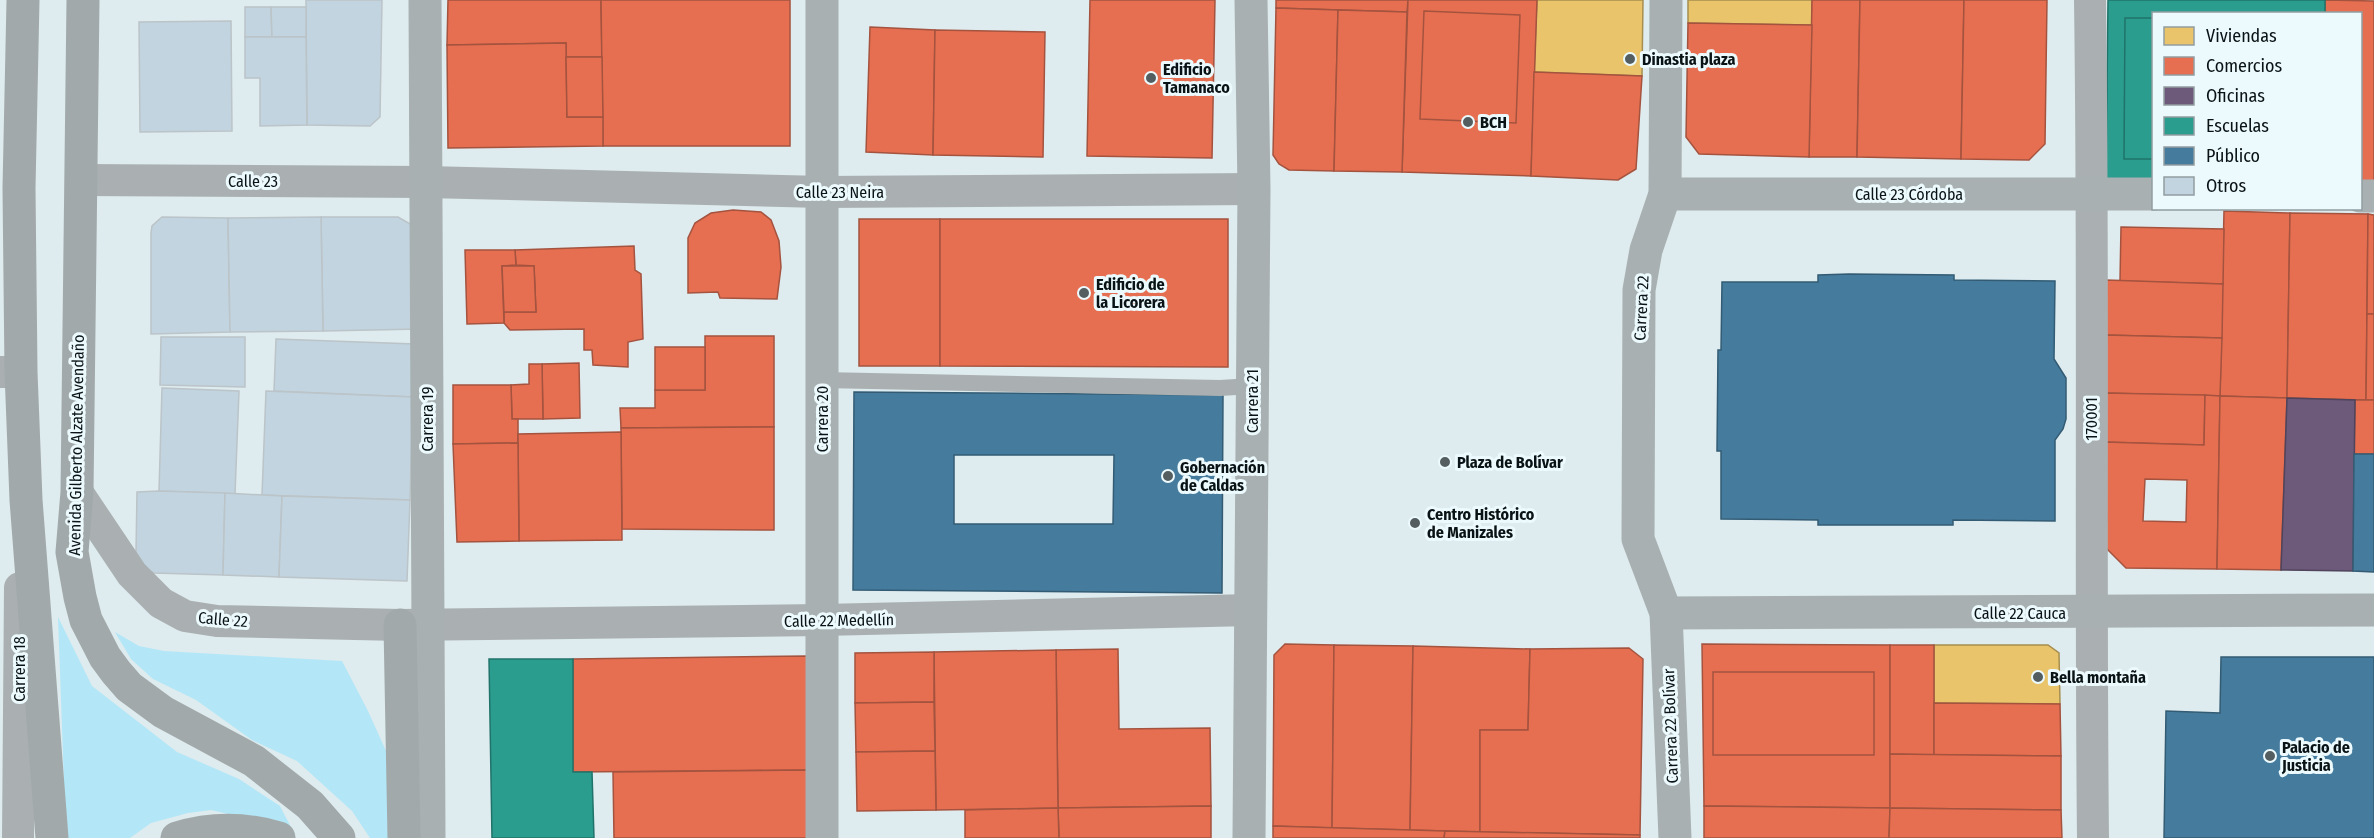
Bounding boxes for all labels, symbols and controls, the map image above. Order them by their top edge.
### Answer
legend [2152,12,2362,210]
text: Viviendas [2206,25,2277,47]
place label: Dinastia plaza [1642,50,1735,69]
marker: Dinastia plaza [1623,52,1637,66]
text: Comercios [2206,55,2282,77]
place label: Edificio Tamanaco [1163,60,1230,97]
marker: Edificio Tamanaco [1144,71,1158,85]
text: Oficinas [2206,85,2265,107]
place label: BCH [1480,113,1507,132]
marker: BCH [1461,115,1475,129]
text: Escuelas [2206,115,2269,137]
text: Público [2206,145,2260,167]
street label: Calle 23 [228,172,278,191]
text: Otros [2206,175,2246,197]
street label: Calle 23 Neira [796,183,884,202]
street label: Calle 23 Córdoba [1855,185,1963,204]
place label: Edificio de la Licorera [1096,275,1165,312]
street label: Carrera 22 [1630,275,1653,341]
marker: Edificio de la Licorera [1077,286,1091,300]
street label: Avenida Gilberto Alzate Avendaño [65,334,88,556]
street label: Carrera 21 [1243,369,1262,433]
street label: Carrera 19 [418,386,437,452]
street label: Carrera 20 [813,386,832,452]
street label: 170001 [2082,397,2101,441]
place label: Plaza de Bolívar [1457,453,1563,472]
marker: Plaza de Bolívar [1438,455,1452,469]
place label: Gobernación de Caldas [1180,458,1265,495]
marker: Gobernación de Caldas [1161,469,1175,483]
place label: Centro Histórico de Manizales [1427,505,1535,542]
marker: Centro Histórico de Manizales [1408,516,1422,530]
street label: Calle 22 Cauca [1974,604,2066,623]
street label: Calle 22 [197,608,249,631]
street label: Calle 22 Medellín [784,610,894,631]
street label: Carrera 18 [10,636,29,702]
street label: Carrera 22 Bolívar [1659,668,1682,784]
place label: Bella montaña [2050,668,2146,687]
marker: Bella montaña [2031,670,2045,684]
place label: Palacio de Justicia [2281,738,2350,775]
marker: Palacio de Justicia [2263,749,2277,763]

